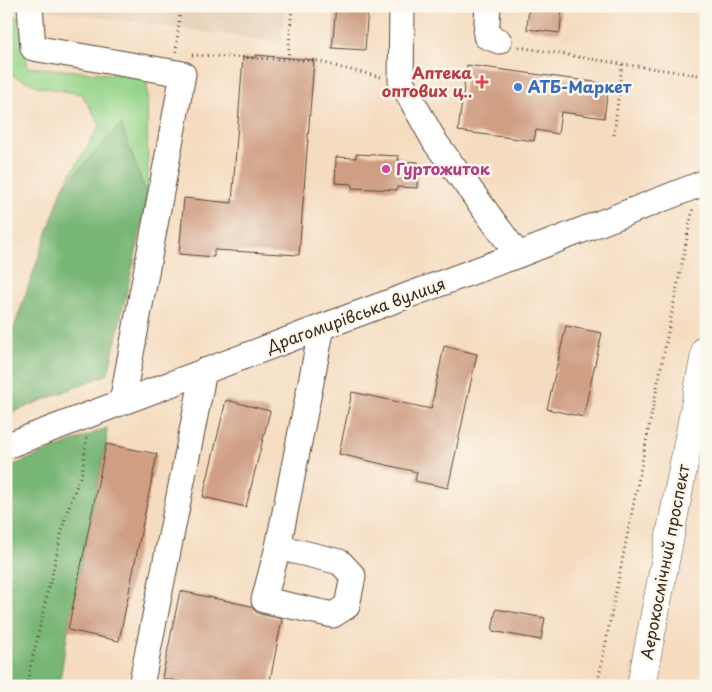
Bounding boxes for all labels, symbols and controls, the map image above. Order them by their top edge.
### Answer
place label: Аптека оптових ц‥ [382,60,472,102]
place label: АТБ-Маркет [528,74,632,98]
marker: Аптека оптових ц‥ [476,76,488,88]
marker: АТБ-Маркет [512,81,524,93]
place label: Гуртожиток [396,156,491,180]
marker: Гуртожиток [380,163,392,175]
street label: Драгомирівська вулиця [262,271,448,358]
street label: Аерокосмічний проспект [633,462,695,662]

